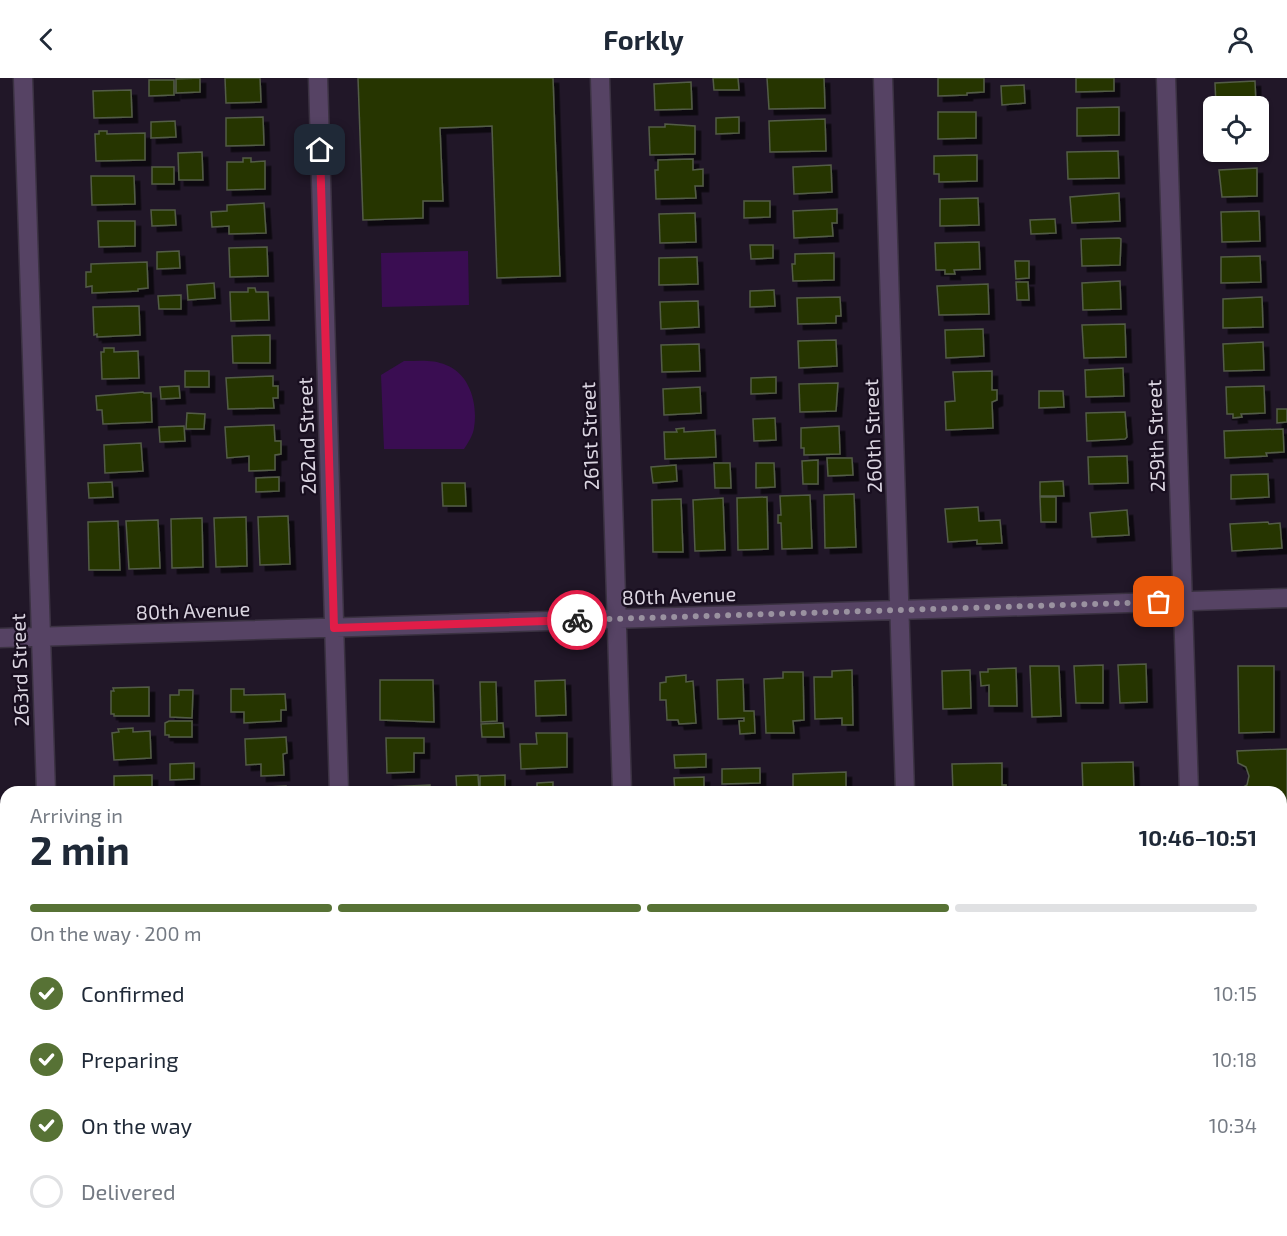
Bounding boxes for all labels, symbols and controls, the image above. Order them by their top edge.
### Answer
icon: back [30,23,63,56]
text: Forkly [603,23,684,55]
icon: person [1224,23,1257,56]
map controls [1203,96,1269,162]
button: locate [1203,96,1269,162]
pin [294,124,345,175]
icon: home [303,133,336,166]
street label: 262nd Street [292,377,320,495]
street label: 260th Street [858,378,886,493]
street label: 259th Street [1141,379,1169,493]
street label: 261st Street [575,381,603,491]
pin [1133,576,1184,627]
street label: 80th Avenue [621,581,737,609]
icon: bag [1142,585,1175,618]
courier [547,590,607,650]
street label: 80th Avenue [135,596,251,624]
icon: bike [561,604,594,637]
street label: 263rd Street [5,613,33,727]
text: Arriving in [30,803,123,827]
text: 10:46–10:51 [1139,824,1257,850]
text: 2 min [30,826,130,873]
text: On the way · 200 m [30,921,202,945]
icon: check [30,977,63,1010]
text: Confirmed [81,980,185,1006]
text: 10:15 [1214,981,1257,1005]
icon: check [30,1043,63,1076]
text: Preparing [81,1046,179,1072]
text: 10:18 [1212,1047,1257,1071]
icon: check [30,1109,63,1142]
text: On the way [81,1112,192,1138]
text: 10:34 [1209,1113,1257,1137]
text: Delivered [81,1178,176,1204]

